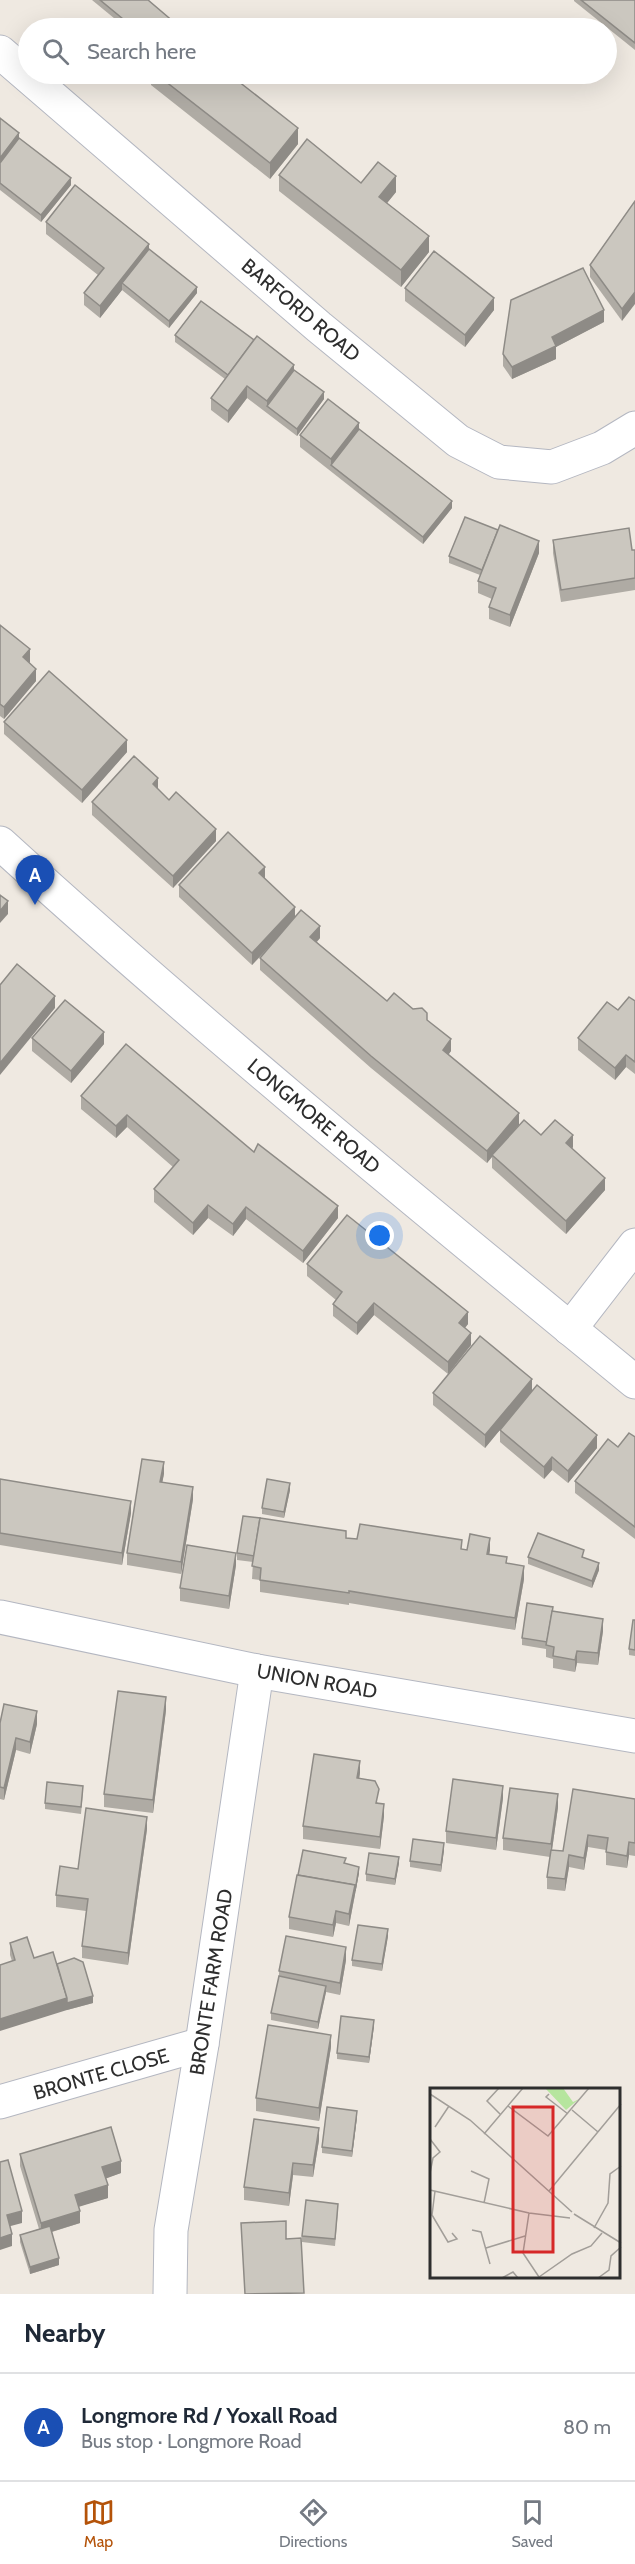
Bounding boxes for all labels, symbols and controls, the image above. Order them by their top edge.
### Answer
search box [18,18,617,84]
icon: search [39,35,72,68]
text: Search here [87,38,196,65]
street label: BARFORD ROAD [237,253,365,367]
pin: A [15,856,54,905]
street label: LONGMORE ROAD [243,1054,385,1178]
your location [365,1221,394,1250]
street label: UNION ROAD [255,1659,379,1703]
street label: BRONTE FARM ROAD [184,1887,238,2077]
street label: BRONTE CLOSE [31,2043,171,2105]
inset map [430,2088,620,2279]
text: Nearby [24,2317,105,2349]
text: Longmore Rd / Yoxall Road [81,2402,338,2429]
text: A [37,2415,50,2439]
text: 80 m [563,2415,611,2439]
text: Bus stop · Longmore Road [81,2429,302,2453]
tab: Map [82,2496,115,2551]
tab: Directions [279,2496,347,2551]
tab: Saved [511,2496,553,2551]

